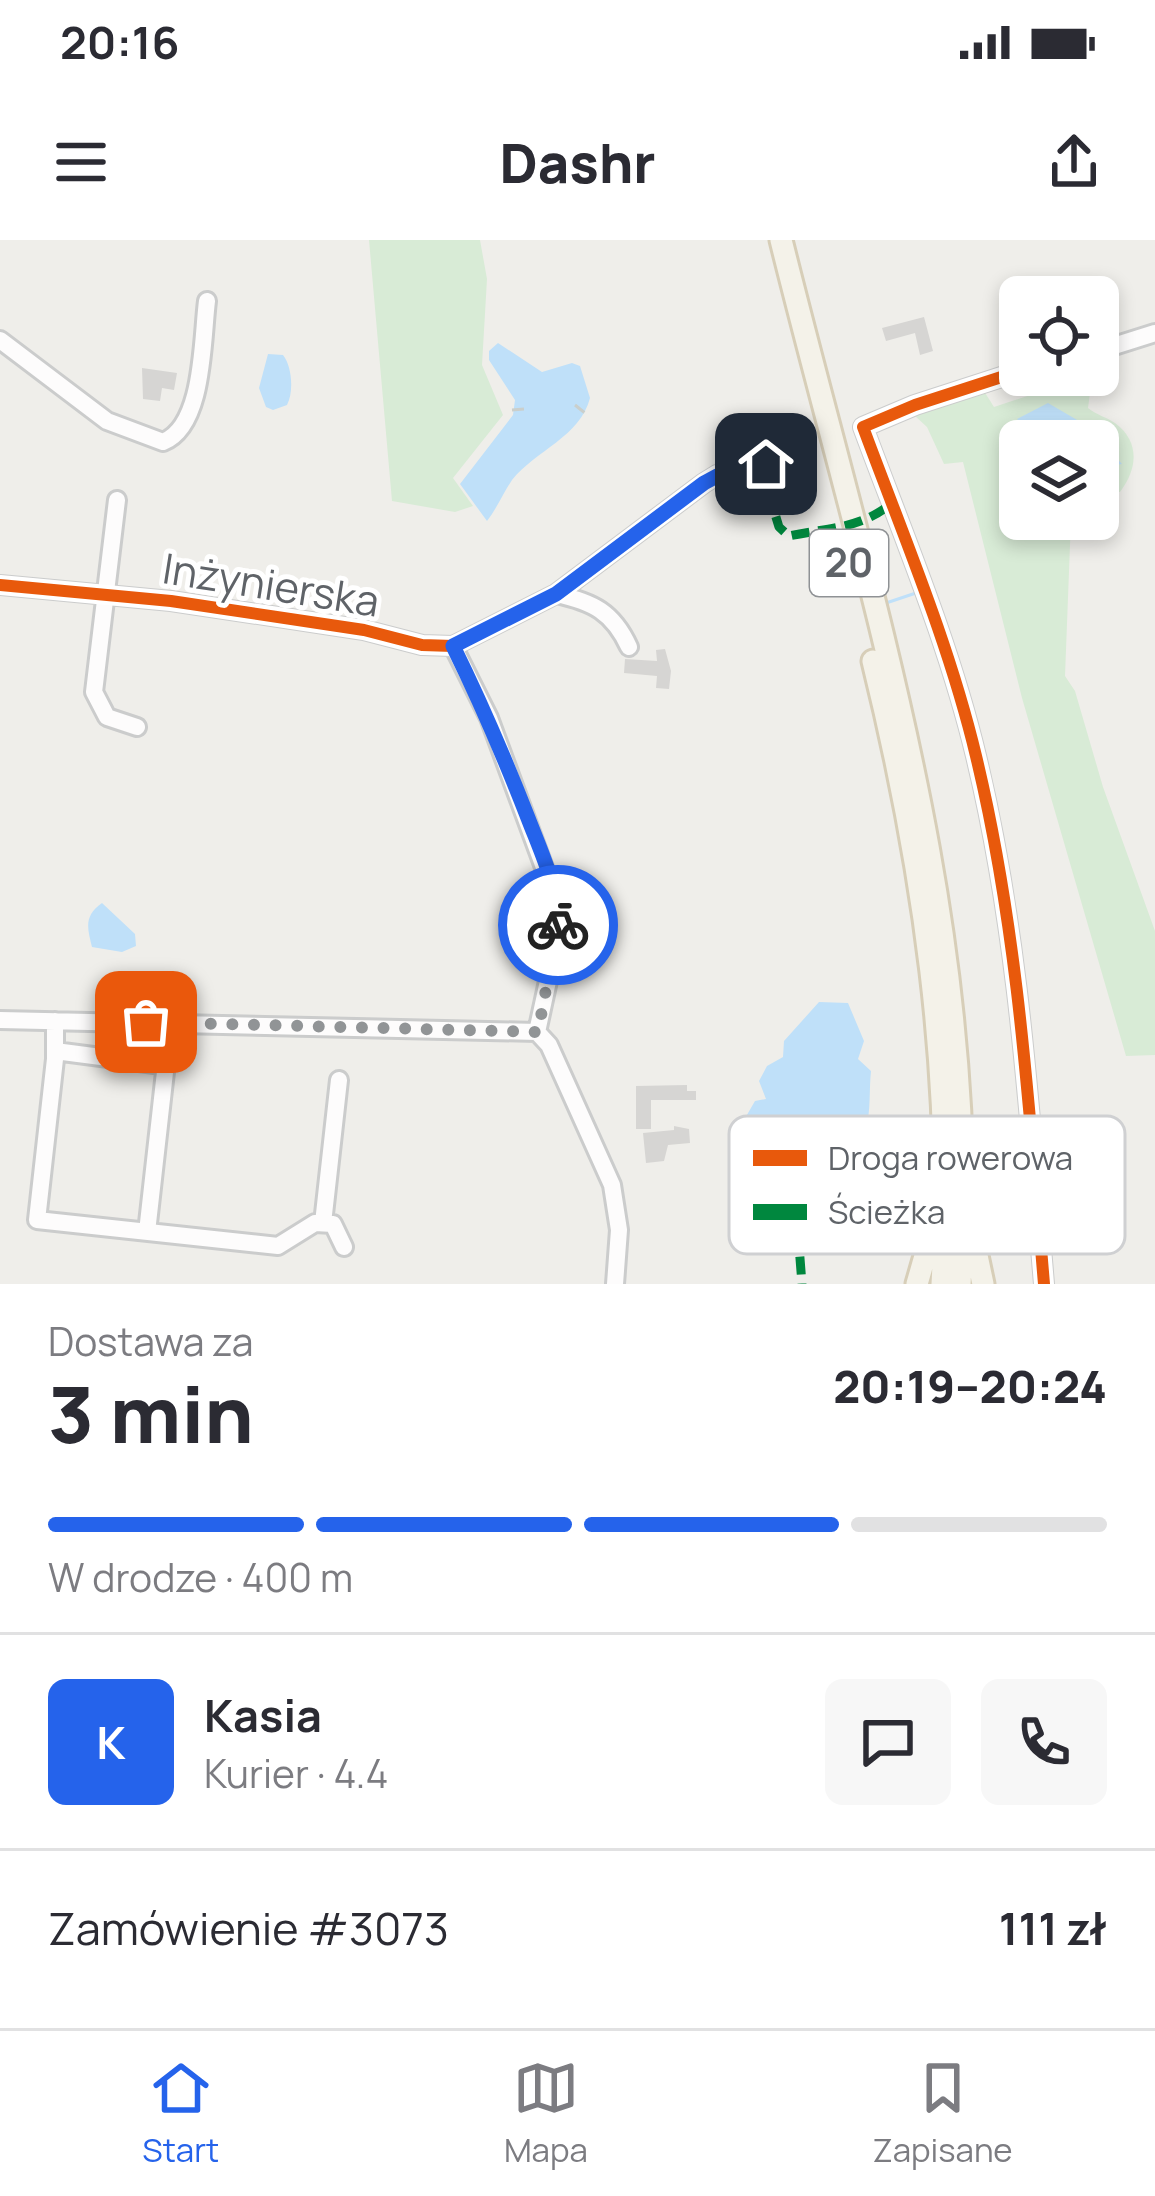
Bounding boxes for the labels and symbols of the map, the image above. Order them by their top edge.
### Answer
pin [715,413,817,515]
road number: 20 [810,530,888,596]
street label: Inżynierska [159,538,383,630]
courier [498,865,618,985]
pin [95,971,197,1073]
legend [729,1116,1125,1254]
text: Droga rowerowa [828,1135,1073,1180]
text: Ścieżka [828,1189,945,1234]

